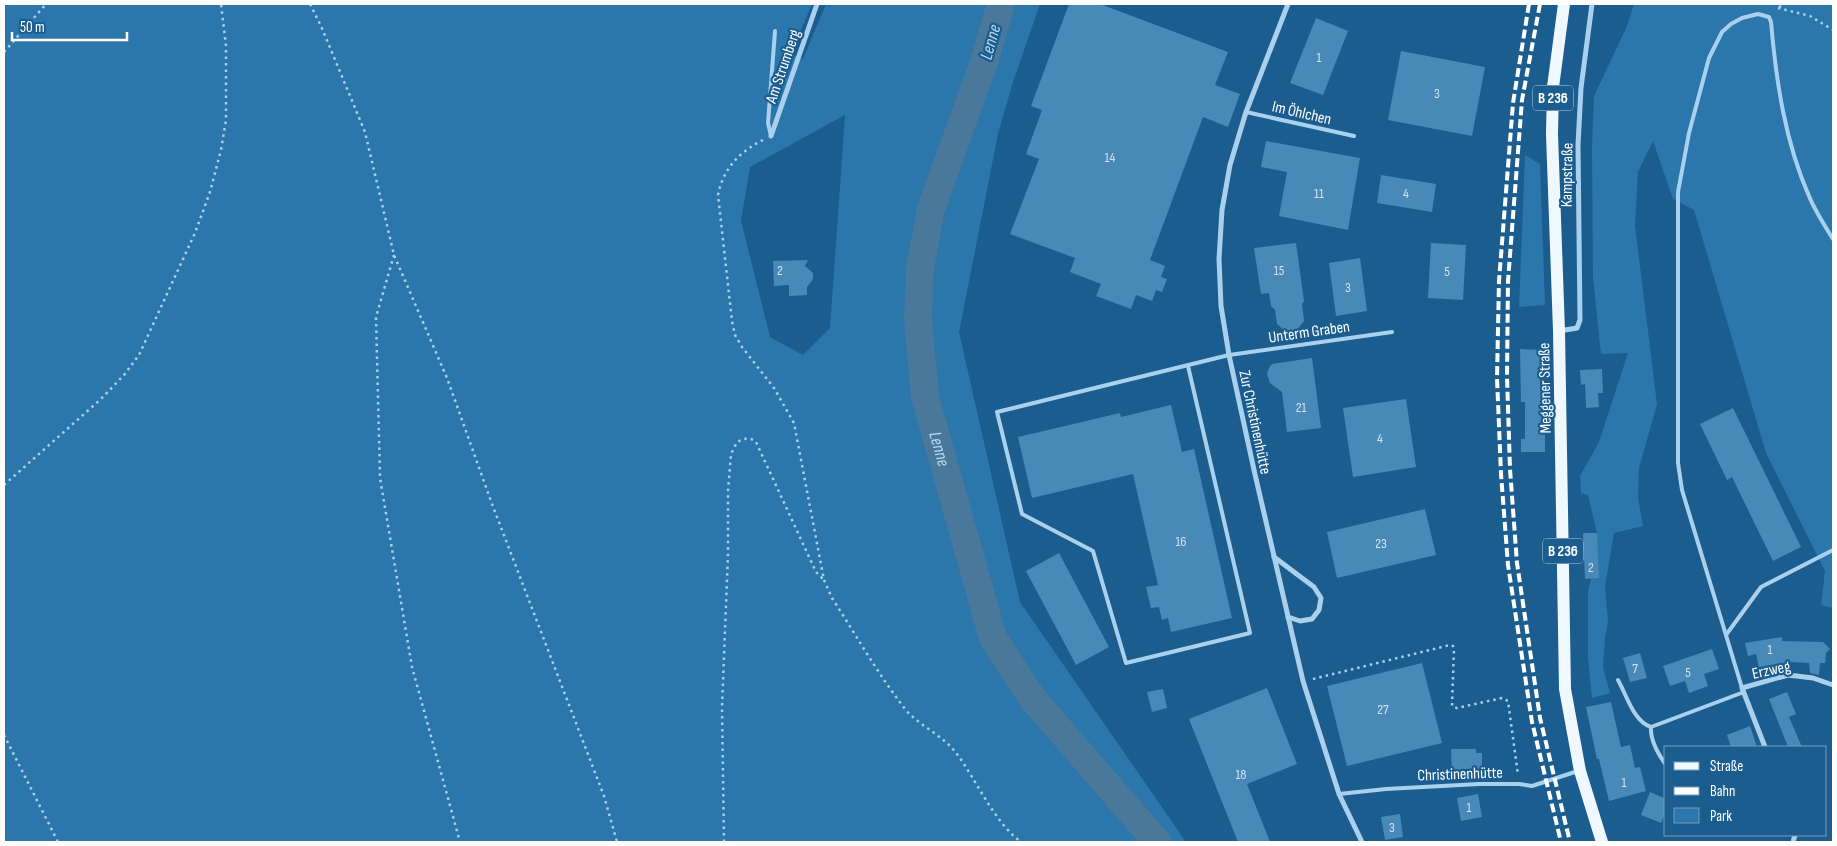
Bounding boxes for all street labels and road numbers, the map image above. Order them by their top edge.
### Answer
street label: Am Strumberg [762,27,805,107]
road number: B 236 [1533,86,1573,110]
street label: Im Öhlchen [1270,97,1333,129]
street label: Kampstraße [1557,143,1578,207]
street label: Unterm Graben [1267,317,1351,348]
street label: Meggener Straße [1535,342,1556,434]
street label: Zur Christinenhütte [1234,369,1275,476]
road number: B 236 [1543,538,1583,564]
street label: Erzweg [1750,657,1792,684]
street label: Christinenhütte [1417,764,1503,785]

